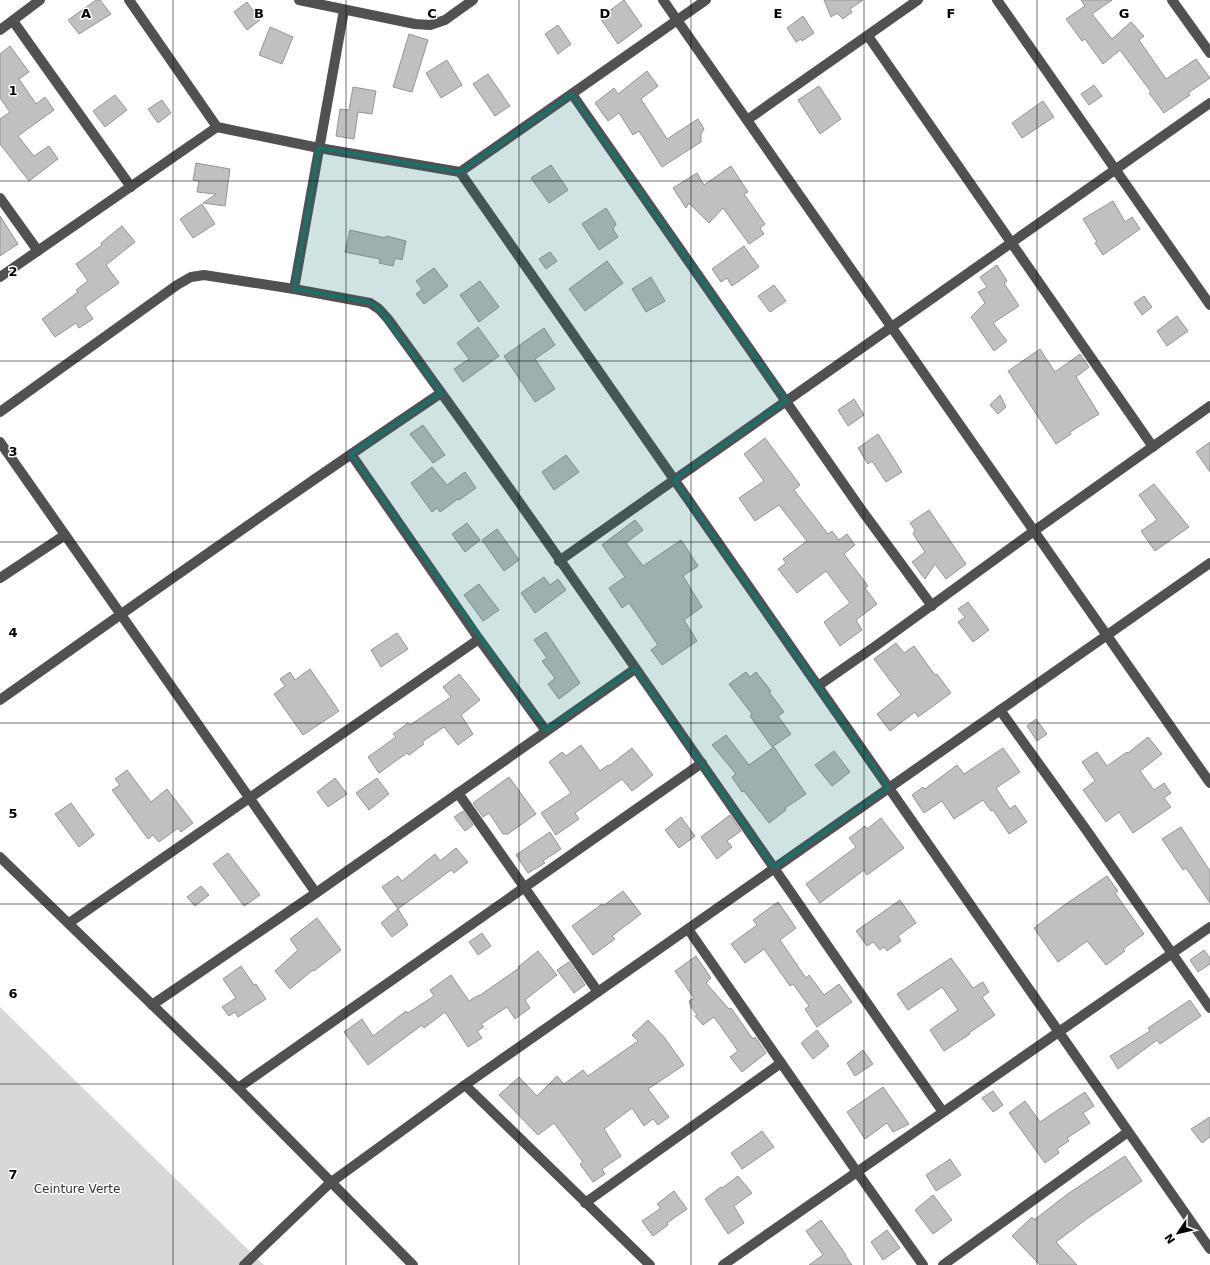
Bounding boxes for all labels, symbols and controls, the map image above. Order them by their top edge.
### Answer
text: A [81,6,91,21]
text: B [254,6,264,21]
text: C [427,6,437,21]
text: D [600,6,611,21]
text: E [774,6,782,21]
text: F [947,6,955,21]
text: G [1119,6,1129,21]
text: 1 [8,83,18,98]
text: 2 [8,264,18,279]
text: 3 [8,444,18,459]
text: 4 [8,625,18,640]
text: 5 [8,806,18,821]
text: 6 [8,986,18,1001]
text: 7 [8,1167,18,1182]
park label: Ceinture Verte [34,1182,120,1196]
north arrow [1158,1213,1198,1253]
text: N [1162,1231,1178,1246]

